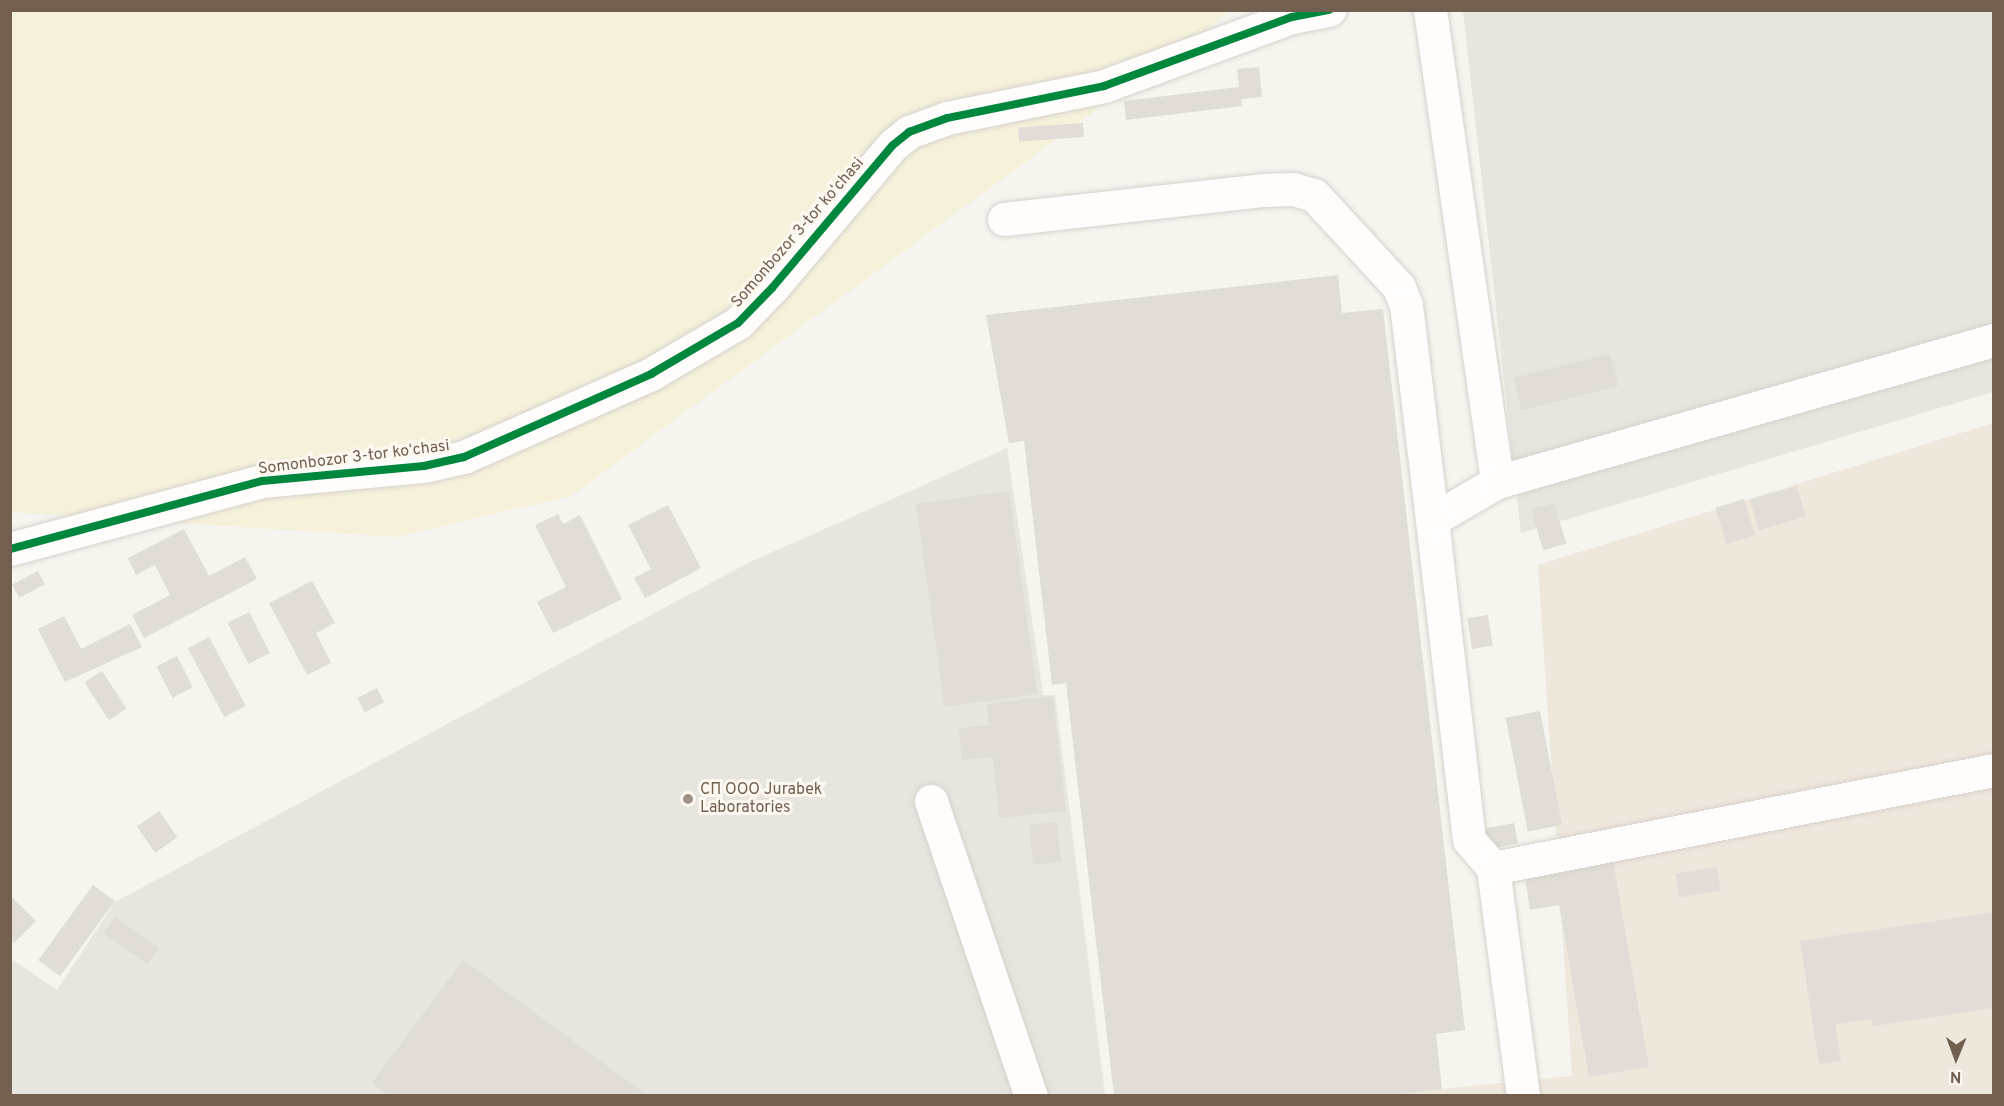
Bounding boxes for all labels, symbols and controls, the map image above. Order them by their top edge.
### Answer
street label: Somonbozor 3-tor koʻchasi [728,154,868,312]
street label: Somonbozor 3-tor koʻchasi [257,437,451,479]
place label: СП ООО Jurabek Laboratories [700,780,822,818]
marker: СП ООО Jurabek Laboratories [681,792,695,806]
north arrow [1926,1028,1986,1088]
text: N [1950,1066,1962,1086]

